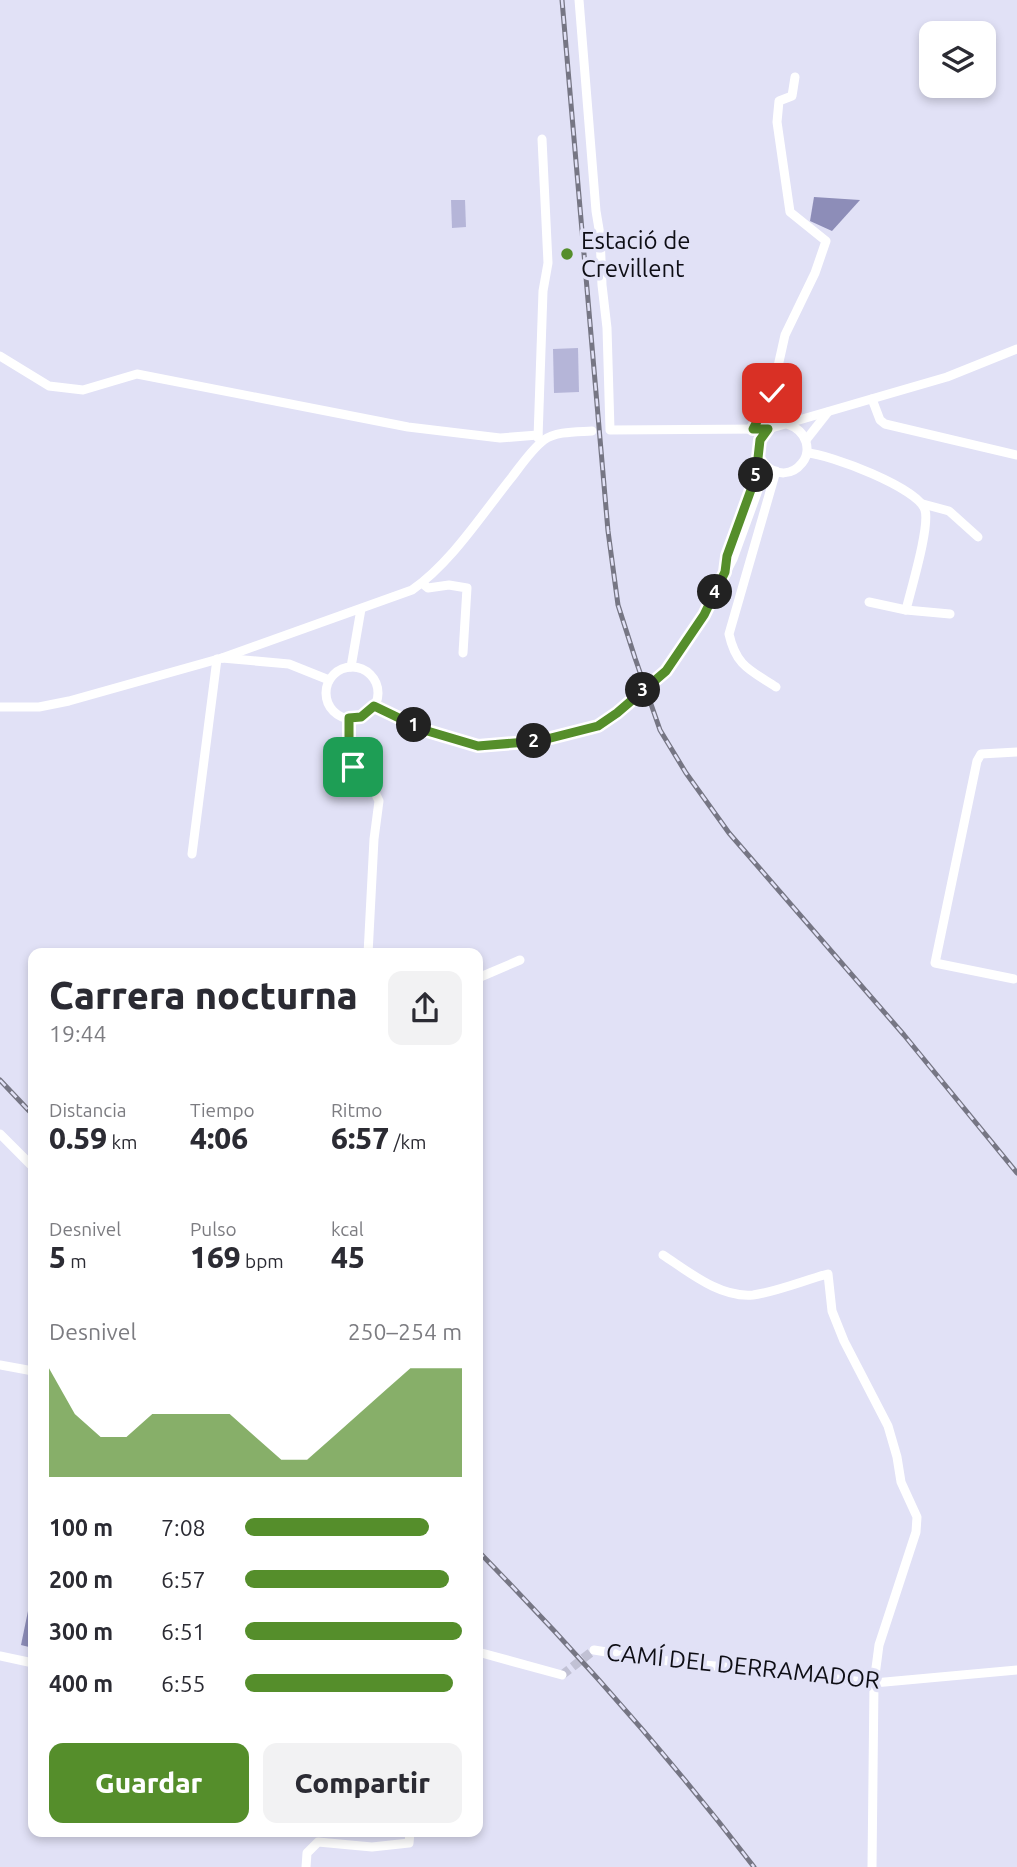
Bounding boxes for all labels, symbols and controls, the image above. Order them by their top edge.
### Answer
map controls [919,21,996,98]
button: layers [919,21,996,98]
place label: Estació de Crevillent [581,227,690,282]
marker: Estació de Crevillent [559,246,575,262]
pin [742,363,802,423]
icon: check [753,374,791,412]
pin: 5 [738,458,774,492]
text: 5 [750,463,761,485]
pin: 4 [698,574,732,610]
text: 4 [709,580,720,602]
pin: 3 [626,672,660,708]
text: 3 [637,678,648,700]
pin: 1 [396,708,432,742]
text: 1 [408,713,419,735]
pin: 2 [516,724,552,758]
text: 2 [528,729,539,751]
pin [323,737,383,797]
icon: arrive [334,748,372,786]
button: share [388,971,462,1045]
text: Carrera nocturna [49,974,358,1016]
text: 19:44 [49,1021,107,1046]
text: Distancia [49,1099,127,1121]
text: Tiempo [190,1099,255,1121]
text: Ritmo [331,1099,382,1121]
text: 0.59 [49,1121,107,1155]
text: 4:06 [190,1121,248,1155]
text: 6:57 [331,1121,389,1155]
text: km [107,1131,137,1153]
text: /km [389,1131,427,1153]
text: Desnivel [49,1218,121,1240]
text: Pulso [190,1218,237,1240]
text: kcal [331,1218,364,1240]
text: 5 [49,1240,66,1274]
text: 169 [190,1240,241,1274]
text: 45 [331,1240,365,1274]
text: m [66,1250,87,1272]
text: bpm [241,1250,284,1272]
text: Desnivel [49,1319,137,1344]
text: 250–254 m [348,1319,462,1344]
text: 100 m [49,1515,113,1540]
text: 7:08 [161,1515,206,1540]
text: 200 m [49,1567,113,1592]
text: 6:57 [161,1567,206,1592]
text: 300 m [49,1619,113,1644]
text: 6:51 [161,1619,206,1644]
street label: CAMÍ DEL DERRAMADOR [605,1637,881,1694]
text: 400 m [49,1671,113,1696]
text: 6:55 [161,1671,206,1696]
button: Guardar [49,1743,249,1823]
button: Compartir [263,1743,462,1823]

